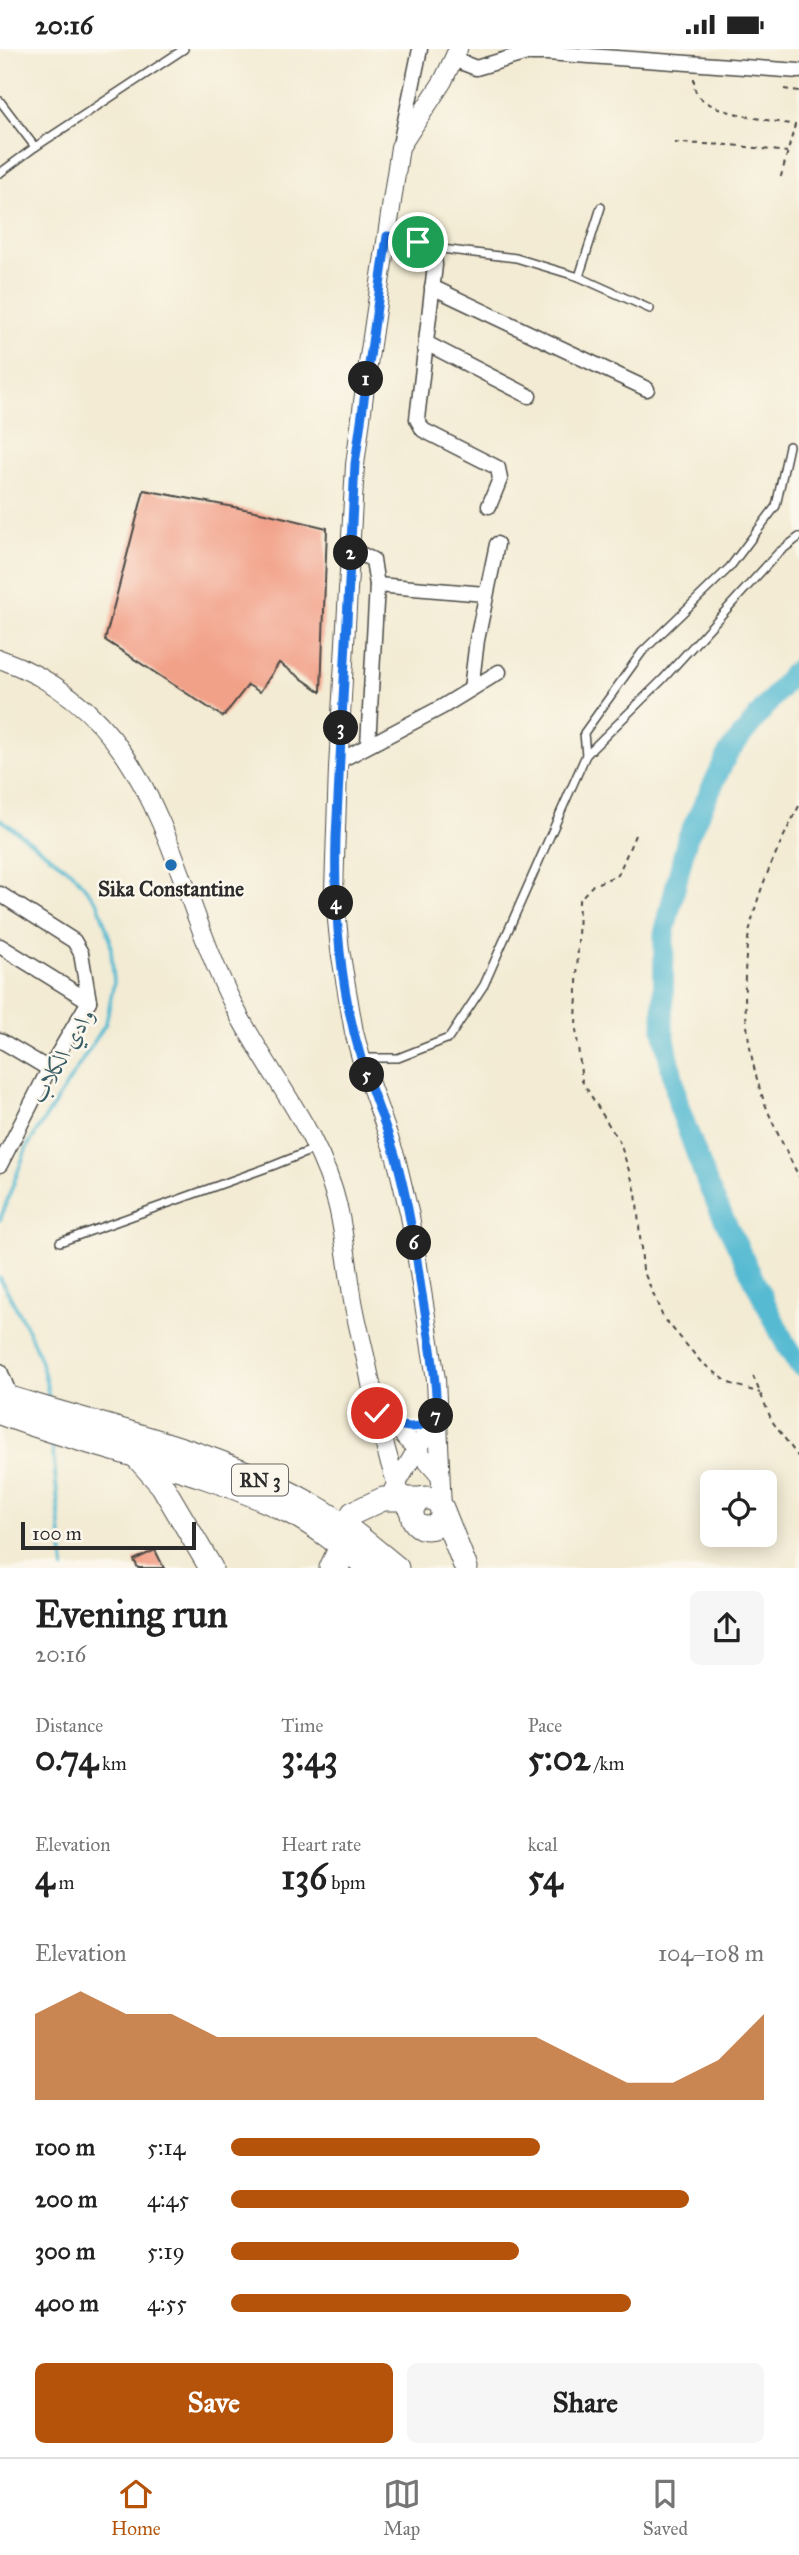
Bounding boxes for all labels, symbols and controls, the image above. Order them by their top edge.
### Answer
text: 20:16 [35,9,93,41]
pin [388,212,448,272]
icon: arrive [399,223,437,261]
pin: 1 [348,361,384,397]
text: 1 [362,367,369,390]
pin: 2 [334,535,368,571]
text: 2 [346,541,355,564]
pin: 3 [324,711,358,745]
text: 3 [337,716,344,739]
marker: Sika Constantine [163,857,179,873]
place label: Sika Constantine [98,876,244,902]
pin: 4 [318,885,354,921]
text: 4 [330,891,341,914]
water label: وادي الكلاب [24,1003,105,1110]
pin: 5 [350,1058,384,1093]
text: 5 [362,1063,371,1086]
pin: 6 [396,1225,432,1261]
text: 6 [409,1231,418,1254]
pin [347,1383,407,1443]
icon: check [358,1394,396,1432]
pin: 7 [418,1399,453,1433]
text: 7 [430,1404,441,1427]
road number: RN 3 [232,1464,288,1495]
map controls [700,1470,777,1547]
button: locate [700,1470,777,1547]
scale bar [21,1519,196,1551]
text: 100 m [32,1522,82,1545]
text: Evening run [35,1591,228,1637]
button: share [690,1591,764,1665]
text: 20:16 [35,1640,86,1668]
text: Distance [35,1714,103,1737]
text: Time [281,1714,323,1737]
text: Pace [528,1714,562,1737]
text: 0.74 [35,1737,98,1780]
text: 3:43 [281,1737,338,1780]
text: 5:02 [528,1737,590,1780]
text: km [98,1752,127,1775]
text: /km [590,1752,624,1775]
text: Elevation [35,1833,110,1856]
text: Heart rate [281,1833,361,1856]
text: kcal [528,1833,558,1856]
text: 4 [35,1856,55,1899]
text: 136 [281,1856,327,1899]
text: 54 [528,1856,563,1899]
text: m [55,1871,75,1894]
text: bpm [327,1871,366,1894]
text: Elevation [35,1939,126,1967]
text: 104–108 m [658,1939,764,1967]
text: 100 m [35,2133,95,2161]
text: 5:14 [147,2133,185,2161]
text: 200 m [35,2185,97,2213]
text: 4:45 [147,2185,189,2213]
text: 300 m [35,2237,95,2265]
text: 5:19 [147,2237,185,2265]
text: 400 m [35,2289,99,2317]
text: 4:55 [147,2289,187,2317]
button: Save [35,2363,393,2443]
button: Share [407,2363,764,2443]
tab: Home [111,2475,161,2540]
tab: Map [383,2475,421,2540]
tab: Saved [643,2475,688,2540]

